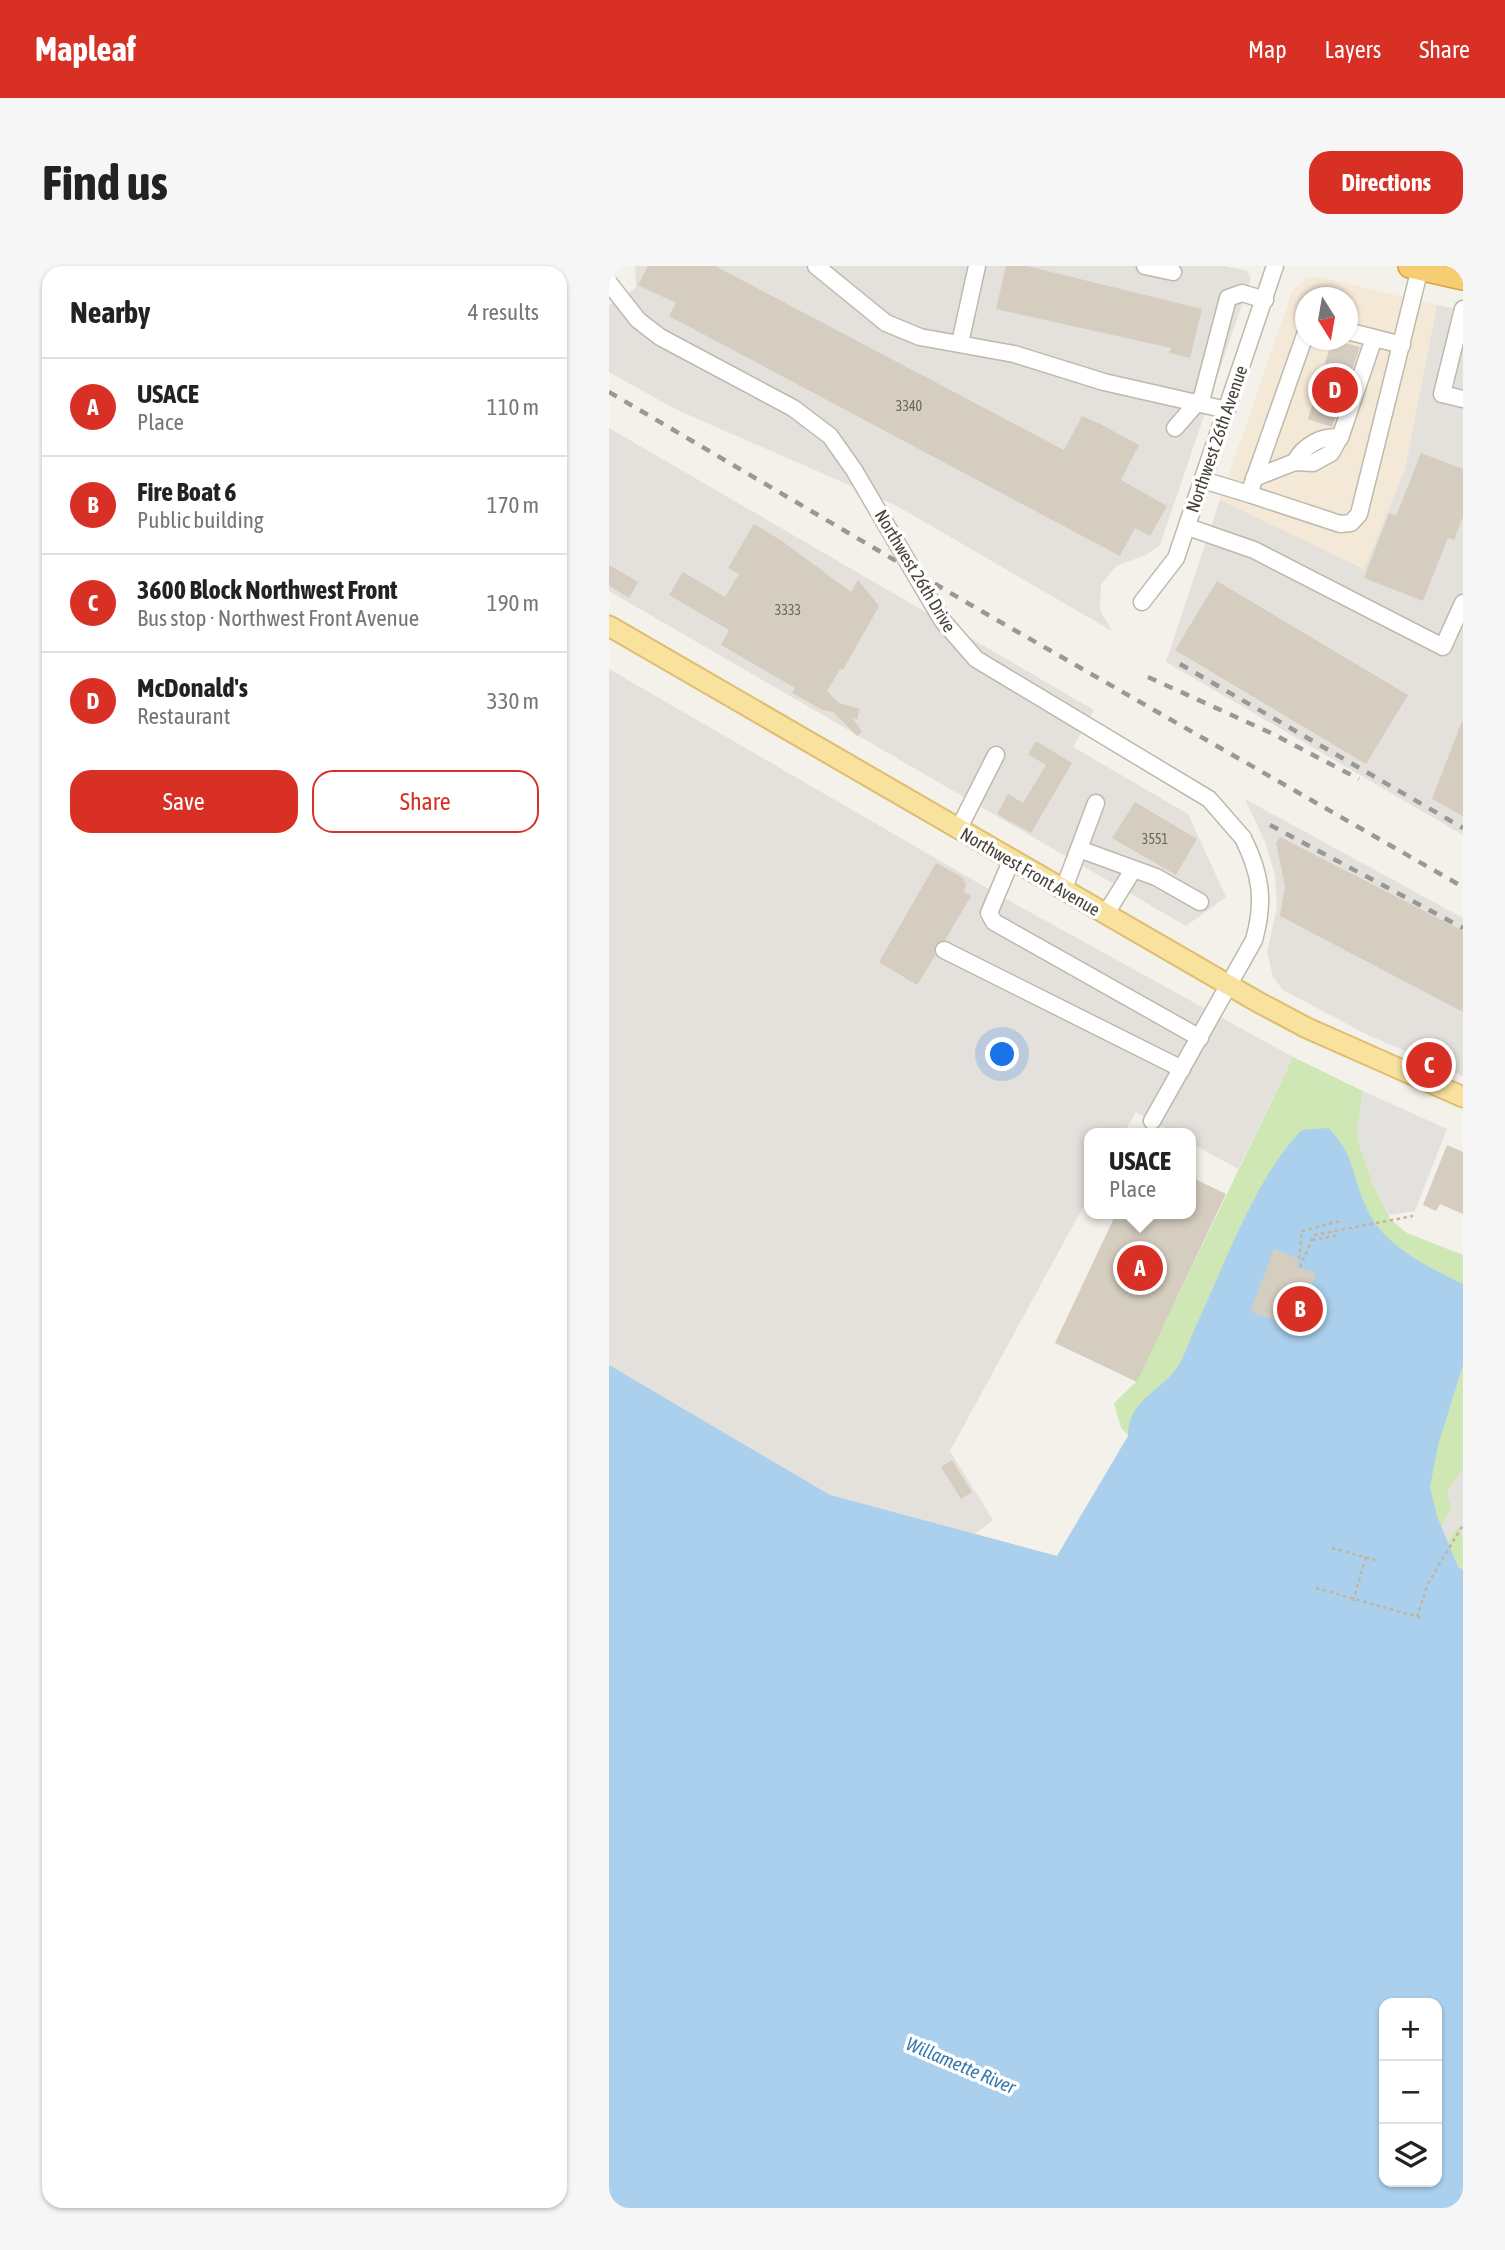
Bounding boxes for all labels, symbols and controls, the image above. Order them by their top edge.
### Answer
text: Mapleaf [35,30,136,68]
text: Map [1248,36,1287,63]
text: Layers [1325,36,1381,63]
text: Share [1419,36,1470,63]
button: Directions [1309,151,1463,214]
text: Find us [42,154,168,210]
north arrow [1295,287,1358,350]
text: Nearby [70,295,150,329]
text: 4 results [468,299,539,325]
street label: Northwest 26th Avenue [1182,363,1252,515]
pin: D [1312,364,1358,416]
text: USACE [137,379,199,409]
text: A [87,394,99,420]
text: 110 m [487,394,539,420]
house number: 3340 [896,398,923,414]
text: Place [137,409,184,435]
text: Fire Boat 6 [137,477,236,507]
text: B [88,492,98,518]
text: 170 m [487,492,539,518]
street label: Northwest 26th Drive [871,506,960,636]
text: Public building [137,507,264,533]
text: 3600 Block Northwest Front [137,575,398,605]
text: C [88,590,98,616]
text: 190 m [487,590,539,616]
house number: 3333 [775,602,801,618]
text: Bus stop · Northwest Front Avenue [137,605,419,631]
text: McDonald's [137,673,248,703]
text: D [87,688,99,714]
text: 330 m [487,688,539,714]
text: Restaurant [137,703,230,729]
button: Save [70,770,298,833]
button: Share [312,770,539,833]
street label: Northwest Front Avenue [957,823,1104,920]
house number: 3551 [1142,831,1168,847]
your location [985,1037,1019,1071]
pin: C [1406,1039,1452,1091]
popup [1084,1128,1196,1219]
text: USACE [1109,1146,1171,1176]
text: Place [1109,1176,1156,1202]
pin: A [1117,1242,1163,1294]
pin: B [1277,1283,1323,1335]
map controls [1379,1998,1442,2187]
button: + [1379,1998,1442,2061]
water label: Willamette River [903,2032,1020,2098]
button: − [1379,2061,1442,2124]
button: layers [1379,2124,1442,2187]

